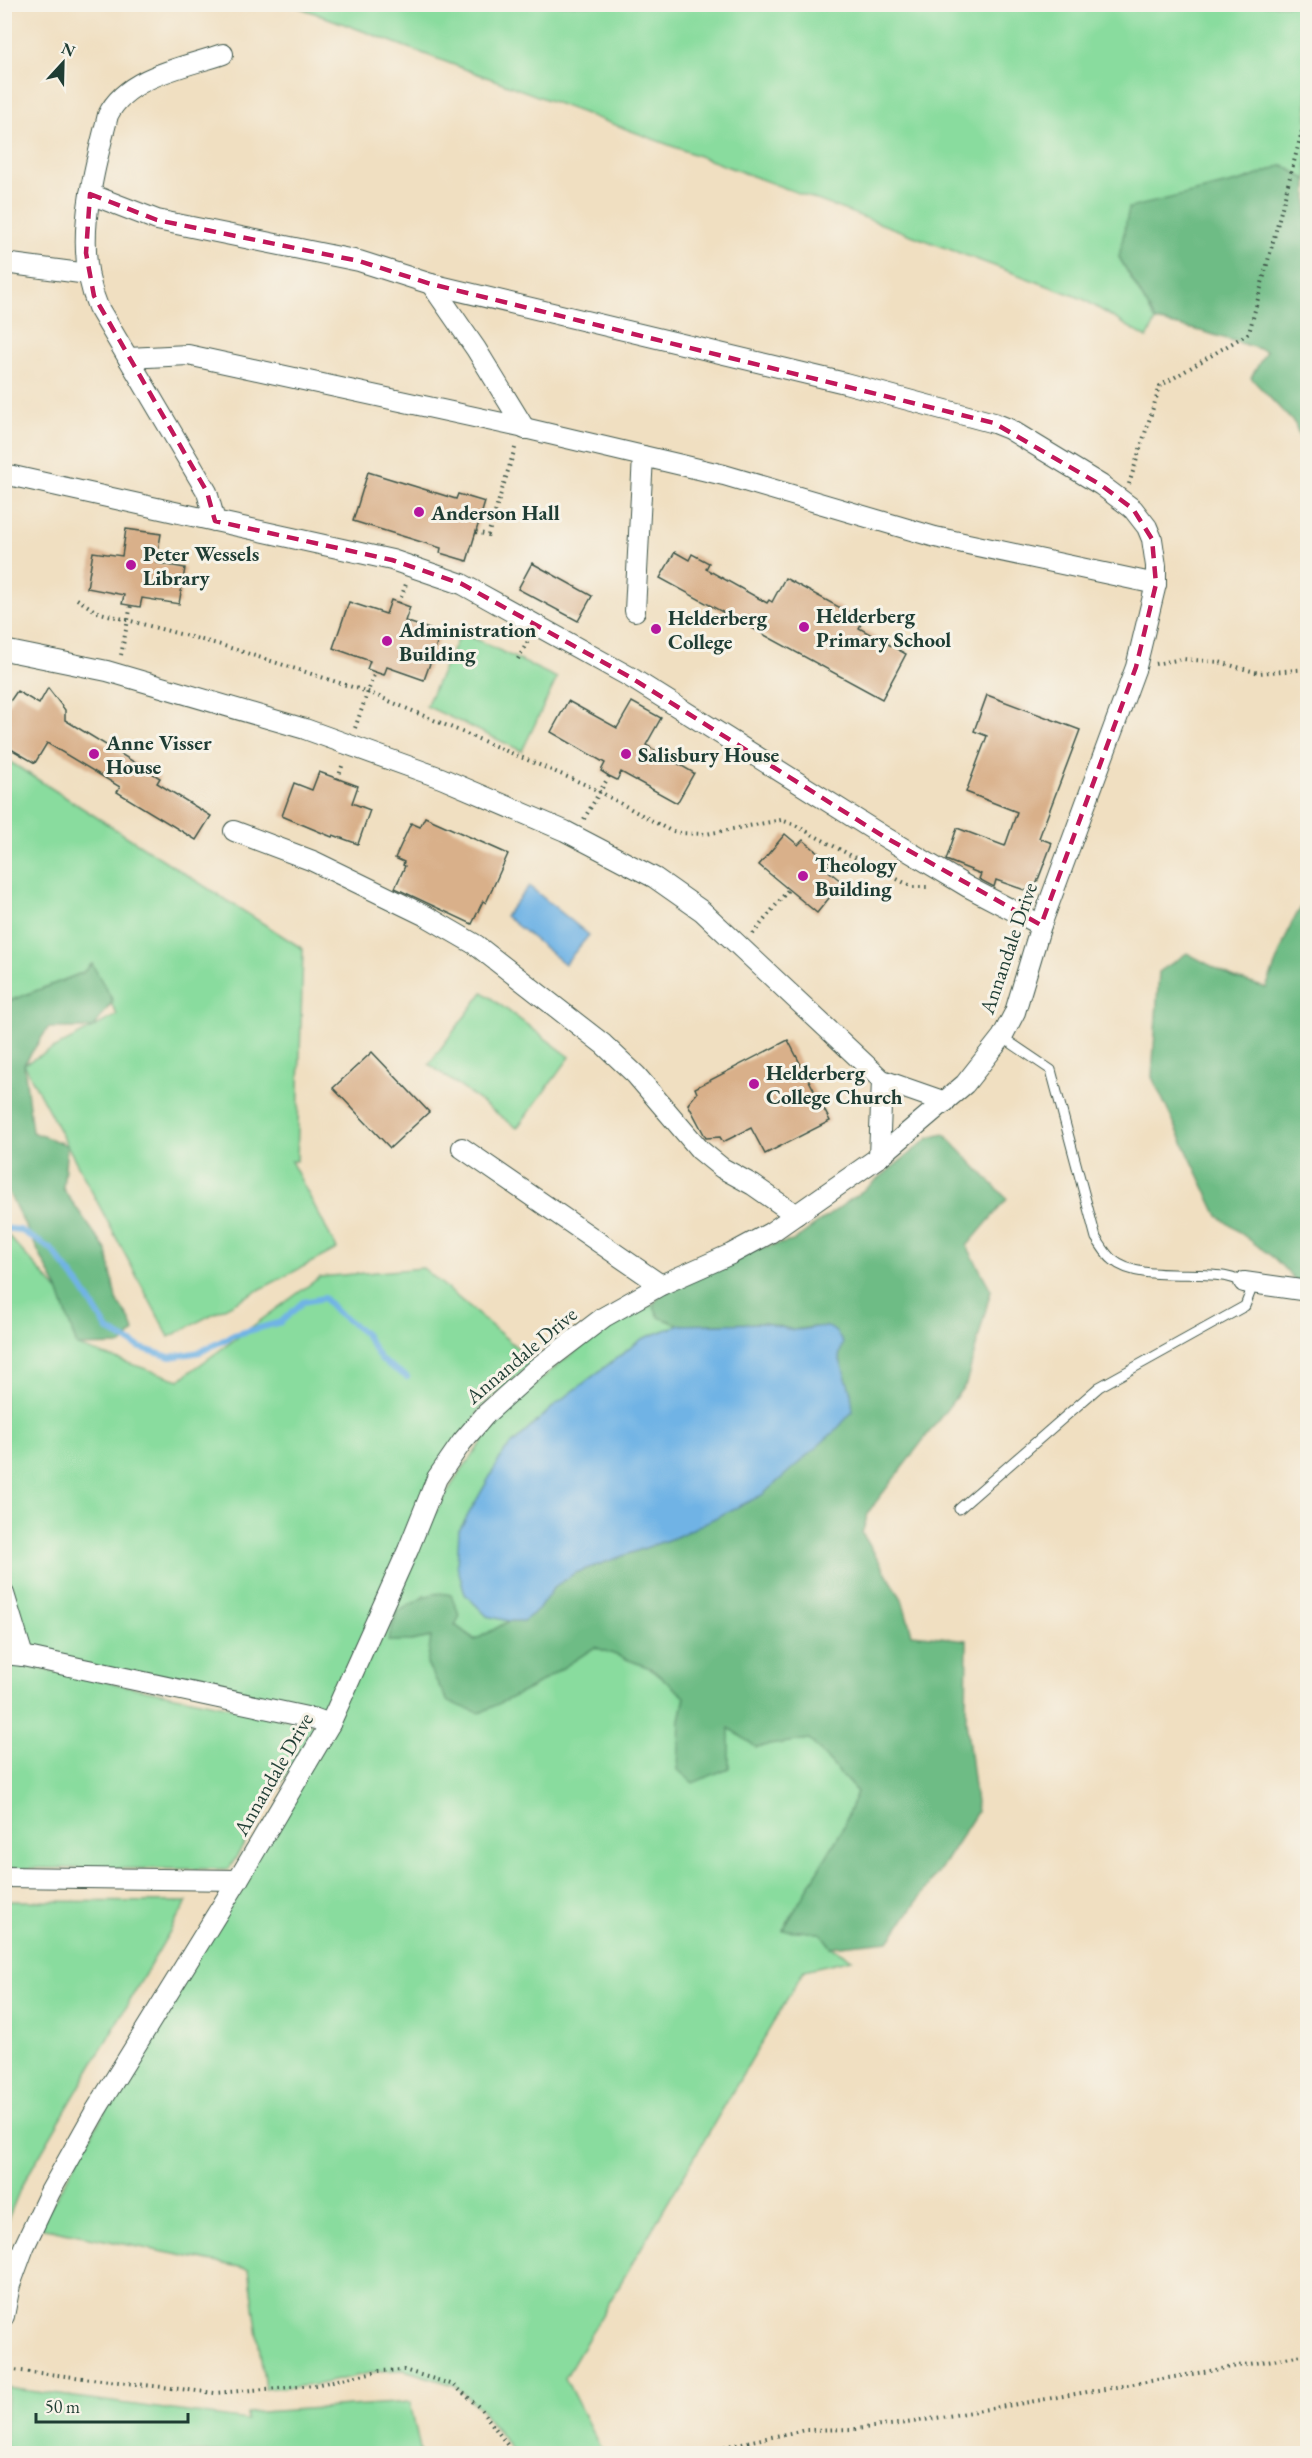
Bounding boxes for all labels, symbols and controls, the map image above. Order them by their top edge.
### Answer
north arrow [33,33,93,93]
text: N [58,37,78,62]
place label: Anderson Hall [430,499,560,526]
marker: Anderson Hall [412,505,426,519]
place label: Peter Wessels Library [143,540,259,591]
marker: Peter Wessels Library [124,558,138,572]
place label: Helderberg Primary School [816,602,951,653]
place label: Helderberg College [668,604,768,655]
place label: Administration Building [398,616,537,667]
marker: Helderberg Primary School [797,620,811,634]
marker: Helderberg College [649,622,663,636]
marker: Administration Building [380,634,394,648]
place label: Anne Visser House [105,729,212,780]
place label: Salisbury House [638,741,780,768]
marker: Anne Visser House [87,747,101,761]
marker: Salisbury House [619,747,633,761]
place label: Theology Building [815,851,898,902]
marker: Theology Building [796,869,810,883]
street label: Annandale Drive [973,879,1043,1018]
place label: Helderberg College Church [766,1059,903,1110]
marker: Helderberg College Church [747,1077,761,1091]
street label: Annandale Drive [459,1300,582,1410]
street label: Annandale Drive [226,1708,319,1841]
scale bar [36,2386,188,2424]
text: 50 m [45,2395,80,2418]

